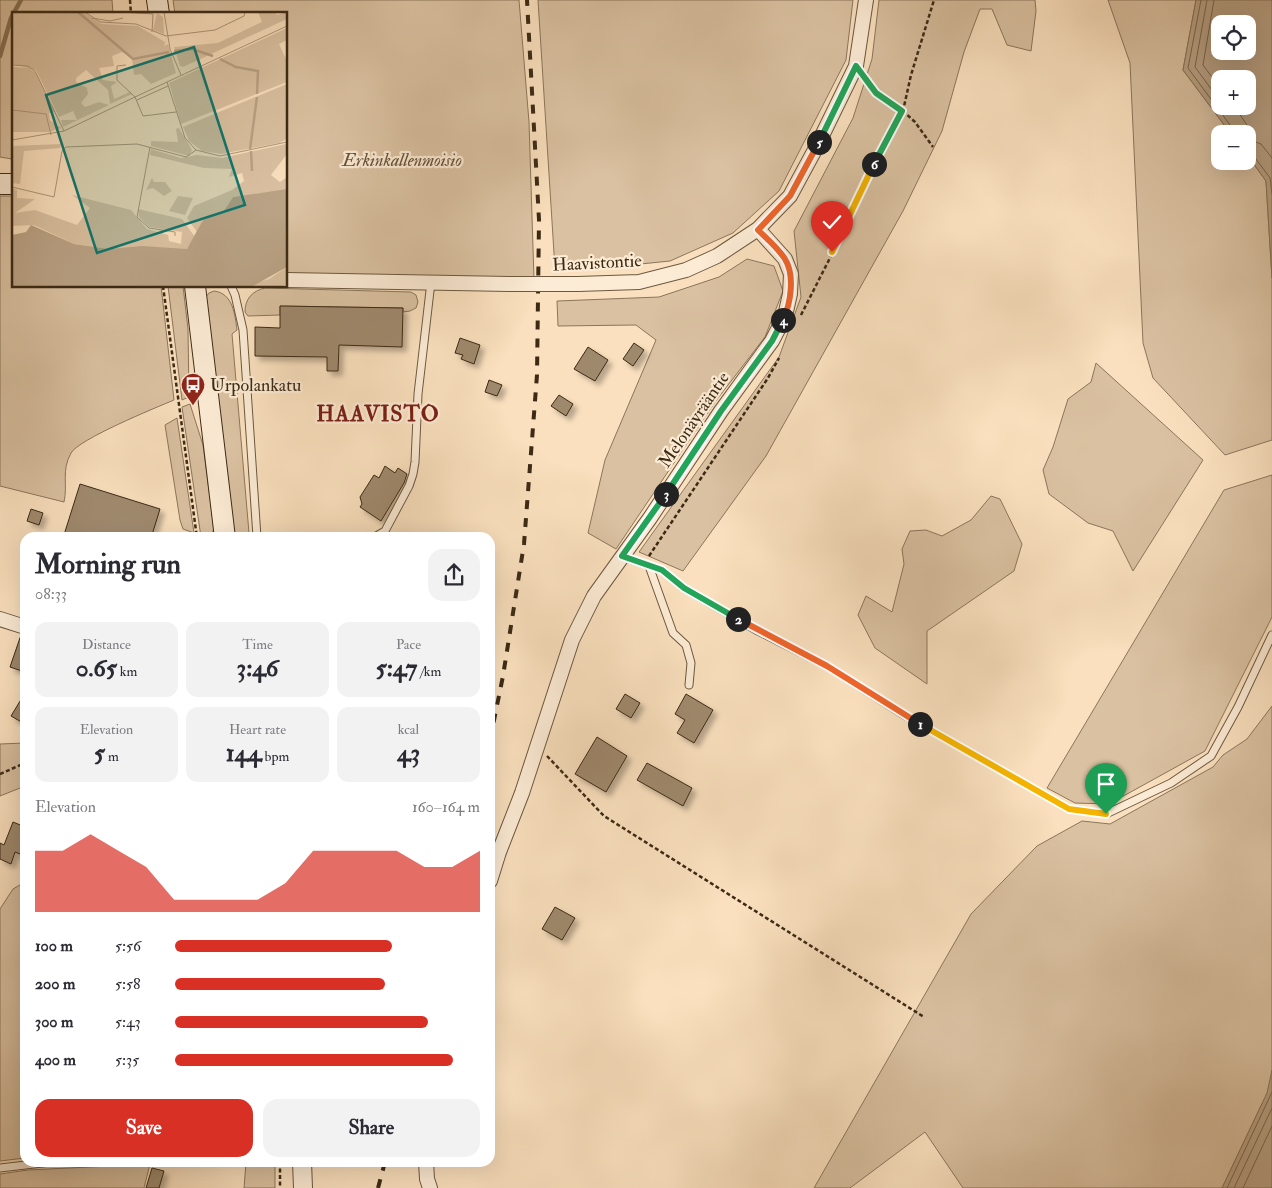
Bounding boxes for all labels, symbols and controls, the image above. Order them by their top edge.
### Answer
inset map [12,12,288,288]
map controls [1211,15,1256,170]
button: locate [1211,15,1256,60]
button: + [1211,70,1256,115]
button: − [1211,125,1256,170]
pin: 5 [806,130,832,154]
text: 5 [816,134,823,151]
park label: Erkinkallenmoisio [341,149,462,172]
pin: 6 [862,152,886,176]
text: 6 [871,156,878,173]
pin [811,201,853,252]
icon: check [818,208,846,236]
street label: Haavistontie [552,249,643,277]
pin: 4 [770,308,796,332]
text: 4 [780,312,787,329]
street label: Melonäyrääntie [653,367,735,472]
bus stop icon: Urpolankatu [180,372,206,406]
place label: Urpolankatu [210,374,301,397]
district label: HAAVISTO [316,400,440,428]
pin: 3 [654,482,678,506]
text: 3 [664,486,669,503]
text: Morning run [35,547,181,582]
button: share [428,549,480,601]
text: 08:33 [35,584,67,604]
pin: 2 [726,606,750,632]
text: 2 [735,611,742,628]
text: Distance [82,636,131,653]
text: Time [242,636,273,653]
text: Pace [396,636,421,653]
text: 0.65 [76,653,117,684]
text: 3:46 [237,653,278,684]
text: 5:47 [376,653,417,684]
text: km [117,663,137,680]
text: /km [417,663,441,680]
pin: 1 [908,712,932,736]
text: 1 [918,716,923,733]
text: Elevation [80,721,133,738]
text: Heart rate [229,721,286,738]
text: kcal [398,721,419,738]
text: 5 [94,738,105,769]
text: 144 [226,738,262,769]
text: 43 [397,738,420,769]
text: m [105,748,119,765]
text: bpm [262,748,289,765]
pin [1085,763,1127,814]
icon: arrive [1092,770,1120,798]
text: Elevation [35,797,96,817]
text: 160–164 m [412,797,480,817]
text: 100 m [35,936,73,956]
text: 5:56 [115,936,141,956]
text: 200 m [35,974,75,994]
text: 5:58 [115,974,141,994]
text: 300 m [35,1012,73,1032]
text: 5:43 [115,1012,141,1032]
text: 400 m [35,1050,76,1070]
text: 5:35 [115,1050,139,1070]
button: Save [35,1099,253,1157]
button: Share [263,1099,480,1157]

